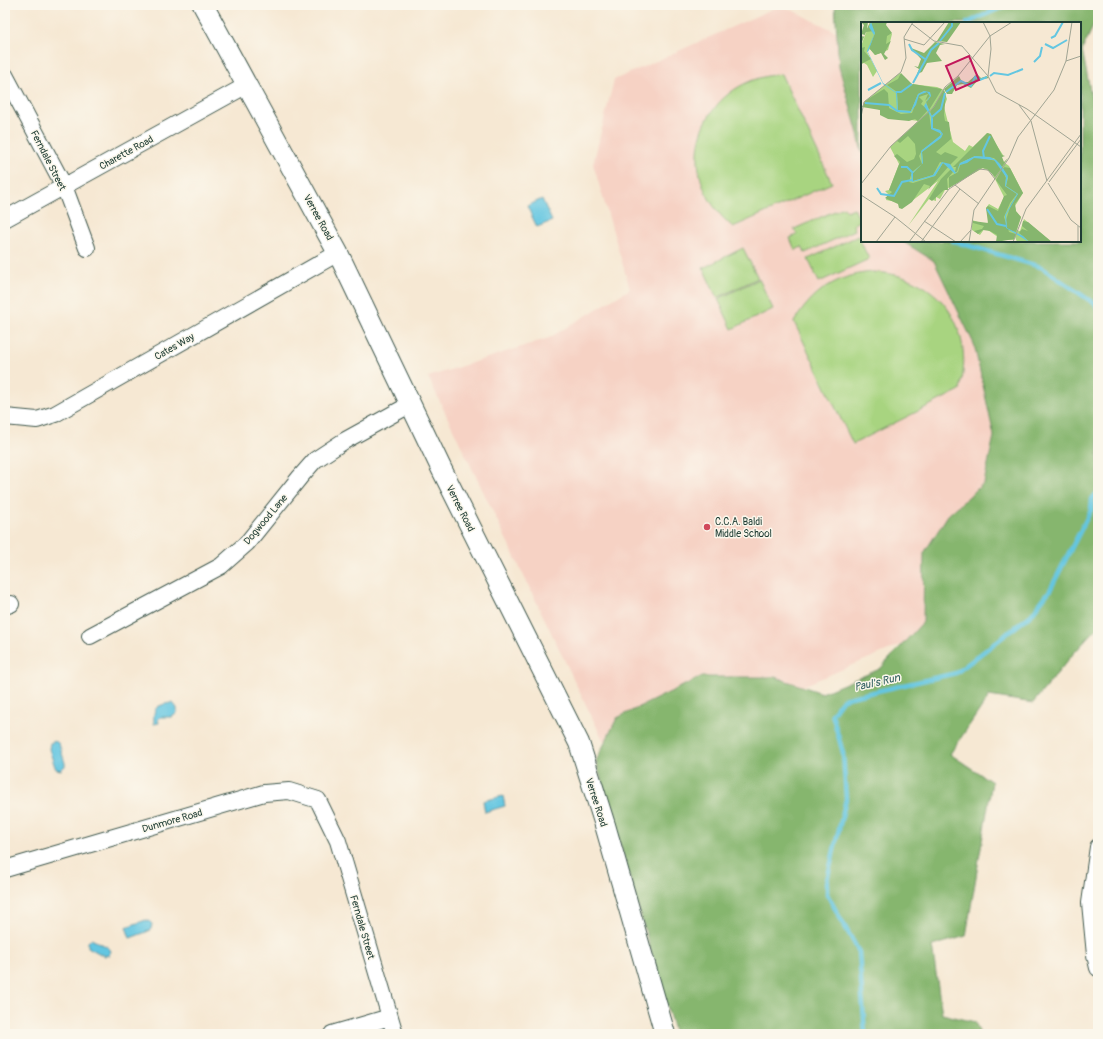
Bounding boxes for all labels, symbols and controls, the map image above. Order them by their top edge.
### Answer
inset map [861,22,1081,242]
street label: Ferndale Street [28,128,69,193]
street label: Charette Road [97,133,156,173]
street label: Verree Road [301,192,336,243]
street label: Cates Way [153,330,197,363]
street label: Verree Road [443,483,477,534]
street label: Dogwood Lane [241,492,290,547]
place label: C.C.A. Baldi Middle School [715,516,772,540]
marker: C.C.A. Baldi Middle School [702,522,712,532]
water label: Paul's Run [853,671,902,694]
street label: Verree Road [583,776,610,828]
street label: Dunmore Road [141,807,204,835]
street label: Ferndale Street [347,894,377,962]

